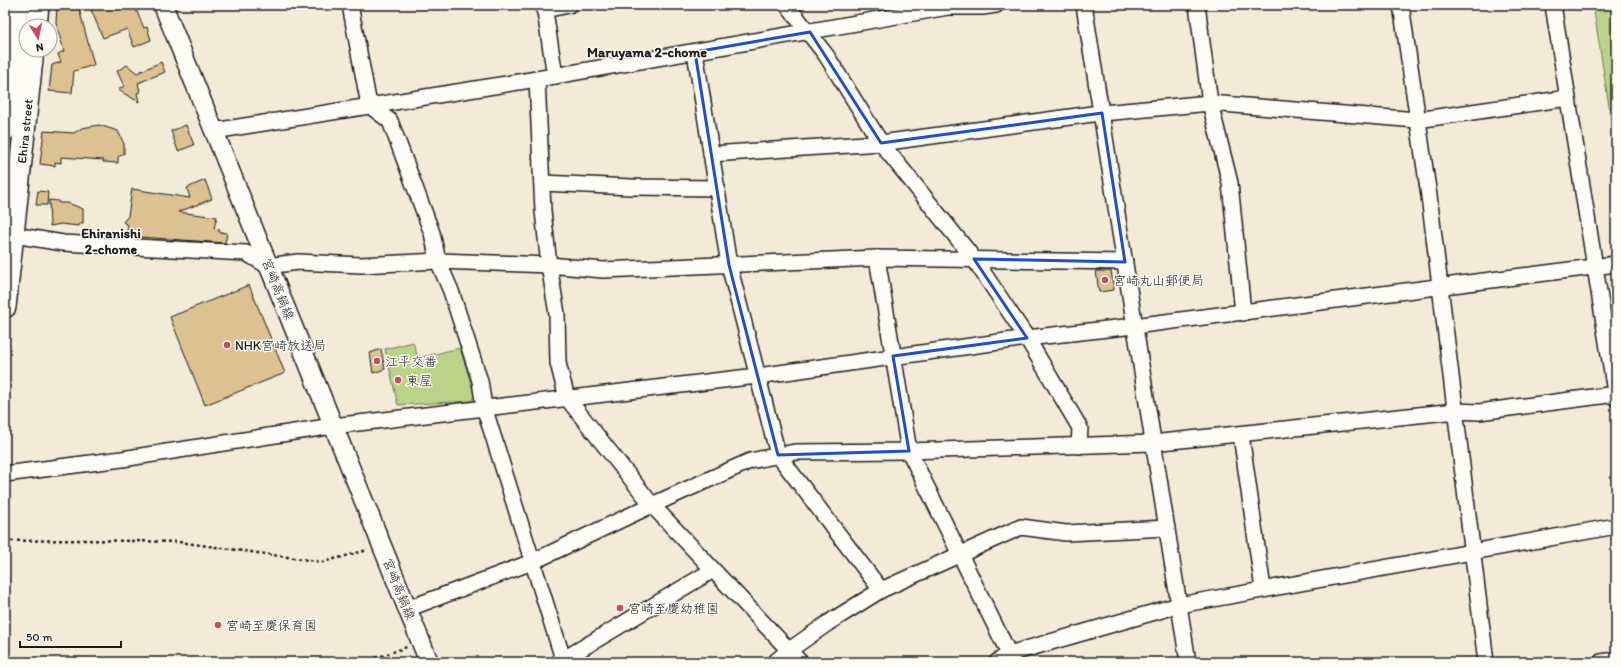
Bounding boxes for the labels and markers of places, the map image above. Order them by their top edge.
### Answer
place label: 宮崎丸山郵便局 [1113,273,1204,288]
marker: 宮崎丸山郵便局 [1100,275,1110,285]
place label: NHK宮崎放送局 [235,338,326,353]
marker: NHK宮崎放送局 [222,340,232,350]
place label: 江平交番 [385,354,437,369]
marker: 江平交番 [372,356,382,366]
place label: 東屋 [406,373,432,388]
marker: 東屋 [393,375,403,385]
place label: 宮崎至慶幼稚園 [628,601,719,616]
marker: 宮崎至慶幼稚園 [615,603,625,613]
place label: 宮崎至慶保育園 [226,618,317,633]
marker: 宮崎至慶保育園 [213,620,223,630]

